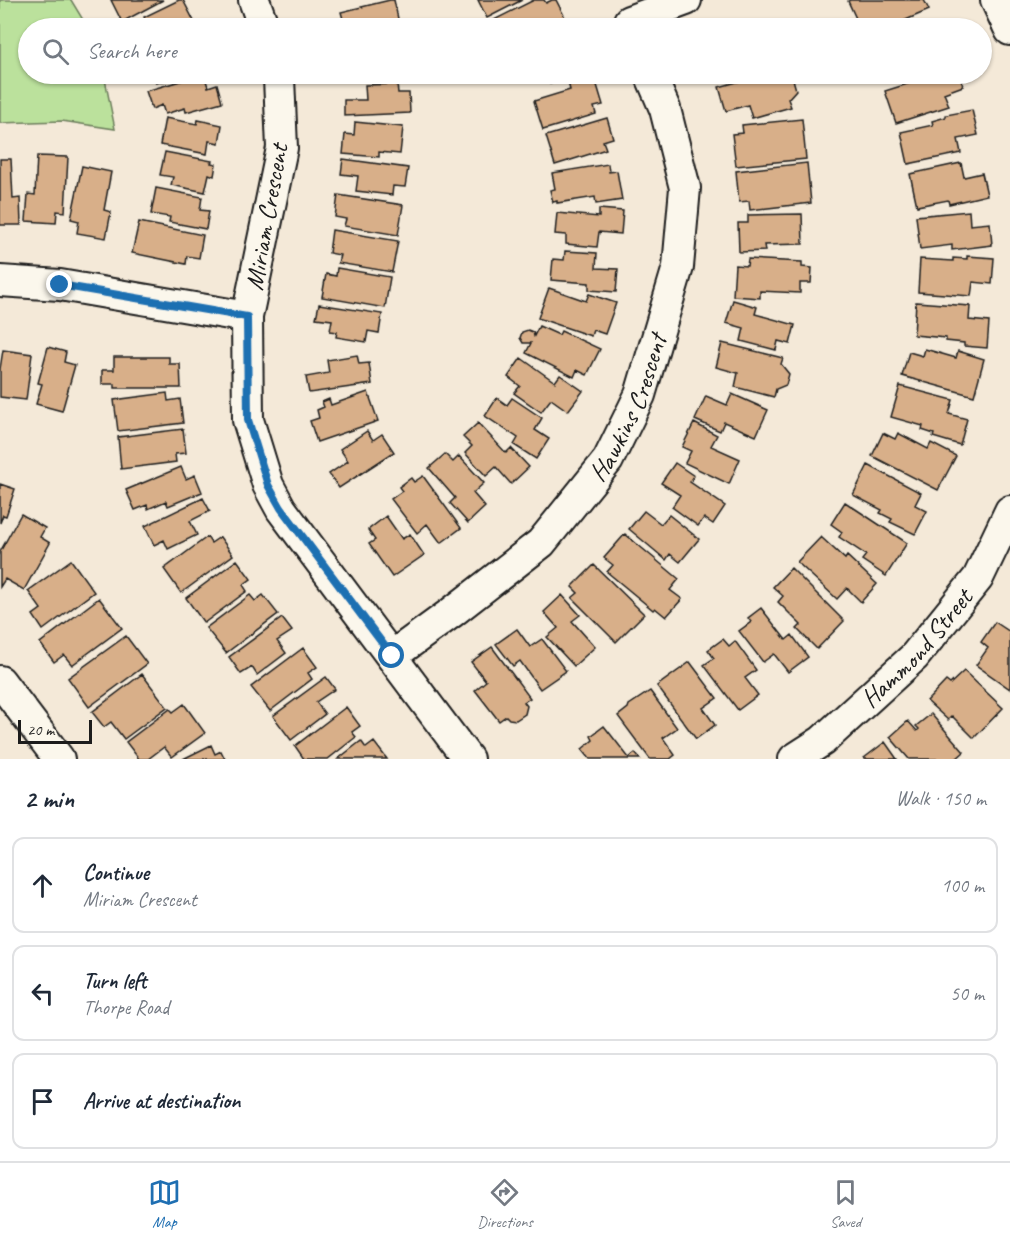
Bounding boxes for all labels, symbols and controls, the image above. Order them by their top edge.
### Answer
search box [18,18,992,84]
icon: search [39,35,72,68]
text: Search here [87,37,177,65]
street label: Miriam Crescent [237,139,296,293]
route end [46,271,72,297]
street label: Hawkins Crescent [581,327,675,488]
street label: Hammond Street [854,580,981,715]
route start [378,642,404,668]
scale bar [18,717,92,744]
text: 20 m [27,720,54,740]
text: 2 min [24,782,74,815]
text: Walk · 150 m [896,786,986,811]
text: Continue [83,859,149,887]
icon: ahead [26,869,59,902]
text: 100 m [941,873,984,898]
text: Miriam Crescent [83,887,197,912]
text: Turn left [83,967,147,995]
icon: left [26,977,59,1010]
text: 50 m [950,981,984,1006]
text: Thorpe Road [83,995,169,1020]
icon: arrive [26,1085,59,1118]
text: Arrive at destination [83,1087,240,1115]
tab: Map [148,1176,181,1232]
tab: Directions [477,1176,533,1232]
tab: Saved [829,1176,862,1232]

